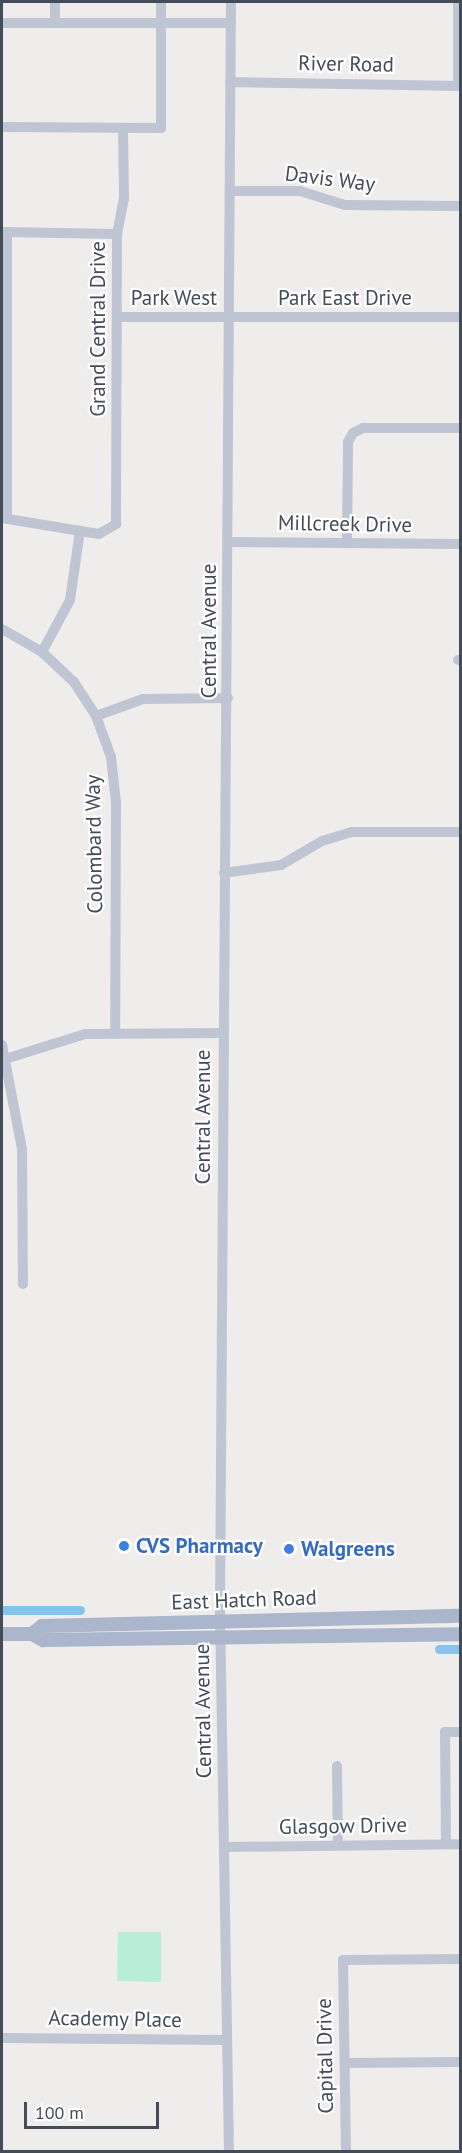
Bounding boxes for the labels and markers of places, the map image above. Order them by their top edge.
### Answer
place label: CVS Pharmacy [136,1533,263,1559]
place label: Walgreens [301,1536,395,1562]
marker: CVS Pharmacy [117,1539,131,1553]
marker: Walgreens [282,1542,296,1556]

